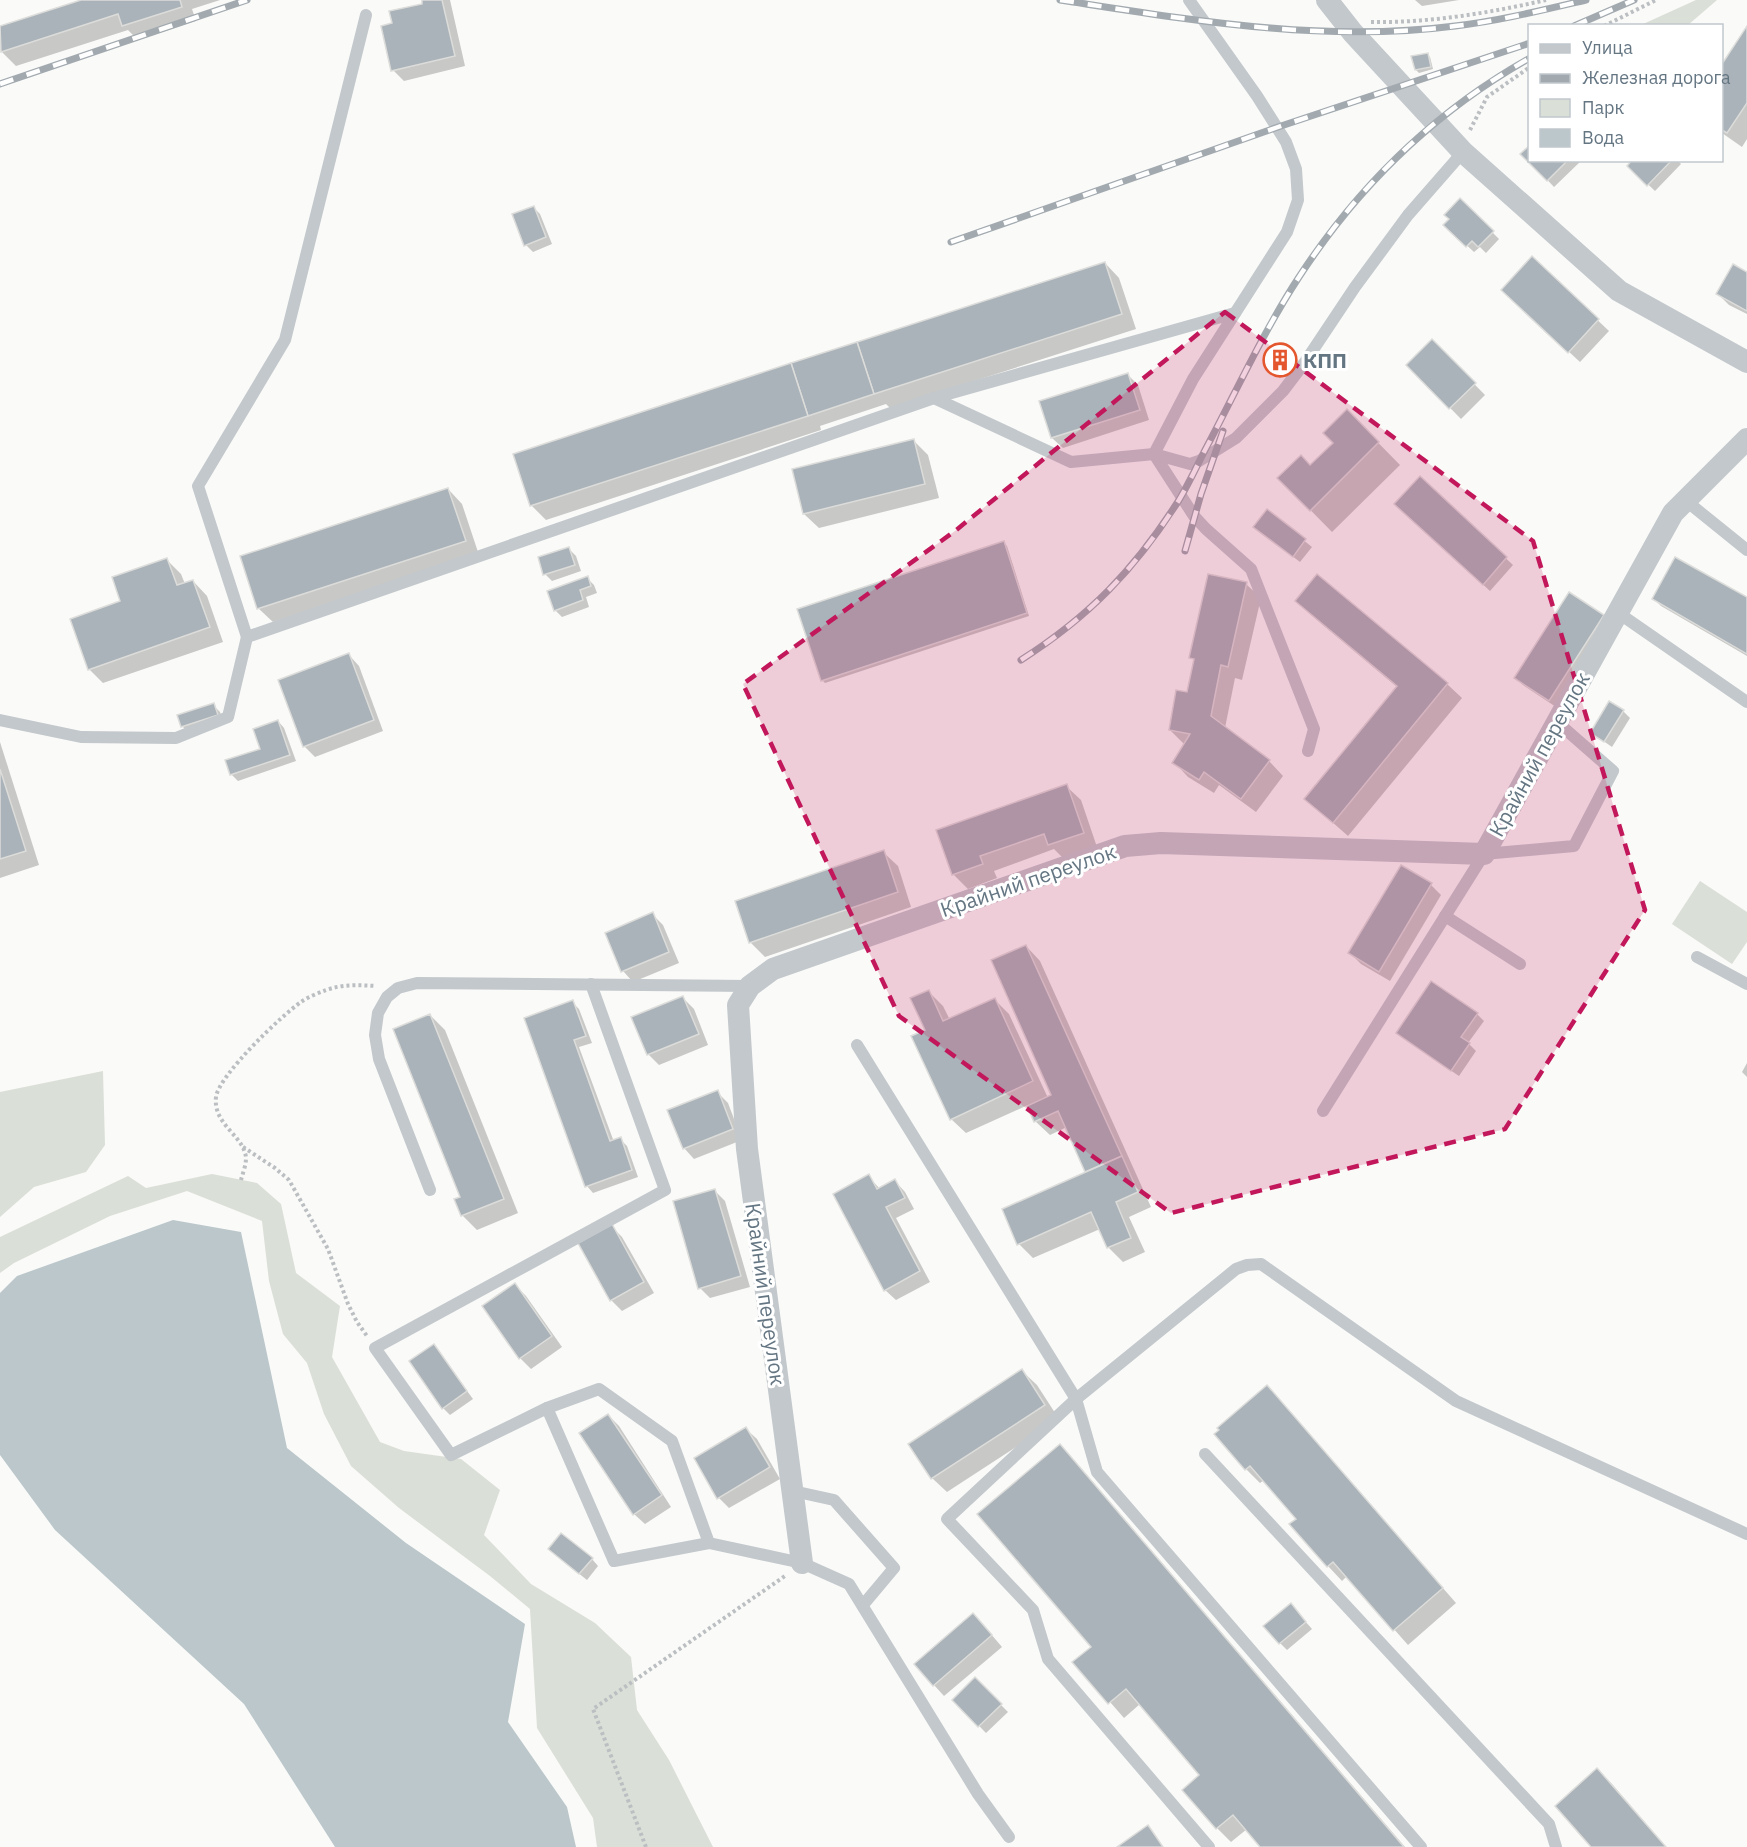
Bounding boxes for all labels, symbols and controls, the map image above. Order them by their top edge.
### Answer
legend [1528,24,1723,162]
text: Улица [1582,36,1633,59]
text: Железная дорога [1582,66,1731,89]
text: Парк [1582,96,1625,119]
text: Вода [1582,126,1625,149]
building icon: КПП [1262,342,1298,378]
place label: КПП [1303,346,1347,374]
street label: Крайний переулок [1482,667,1596,841]
street label: Крайний переулок [936,837,1120,923]
street label: Крайний переулок [739,1201,793,1387]

